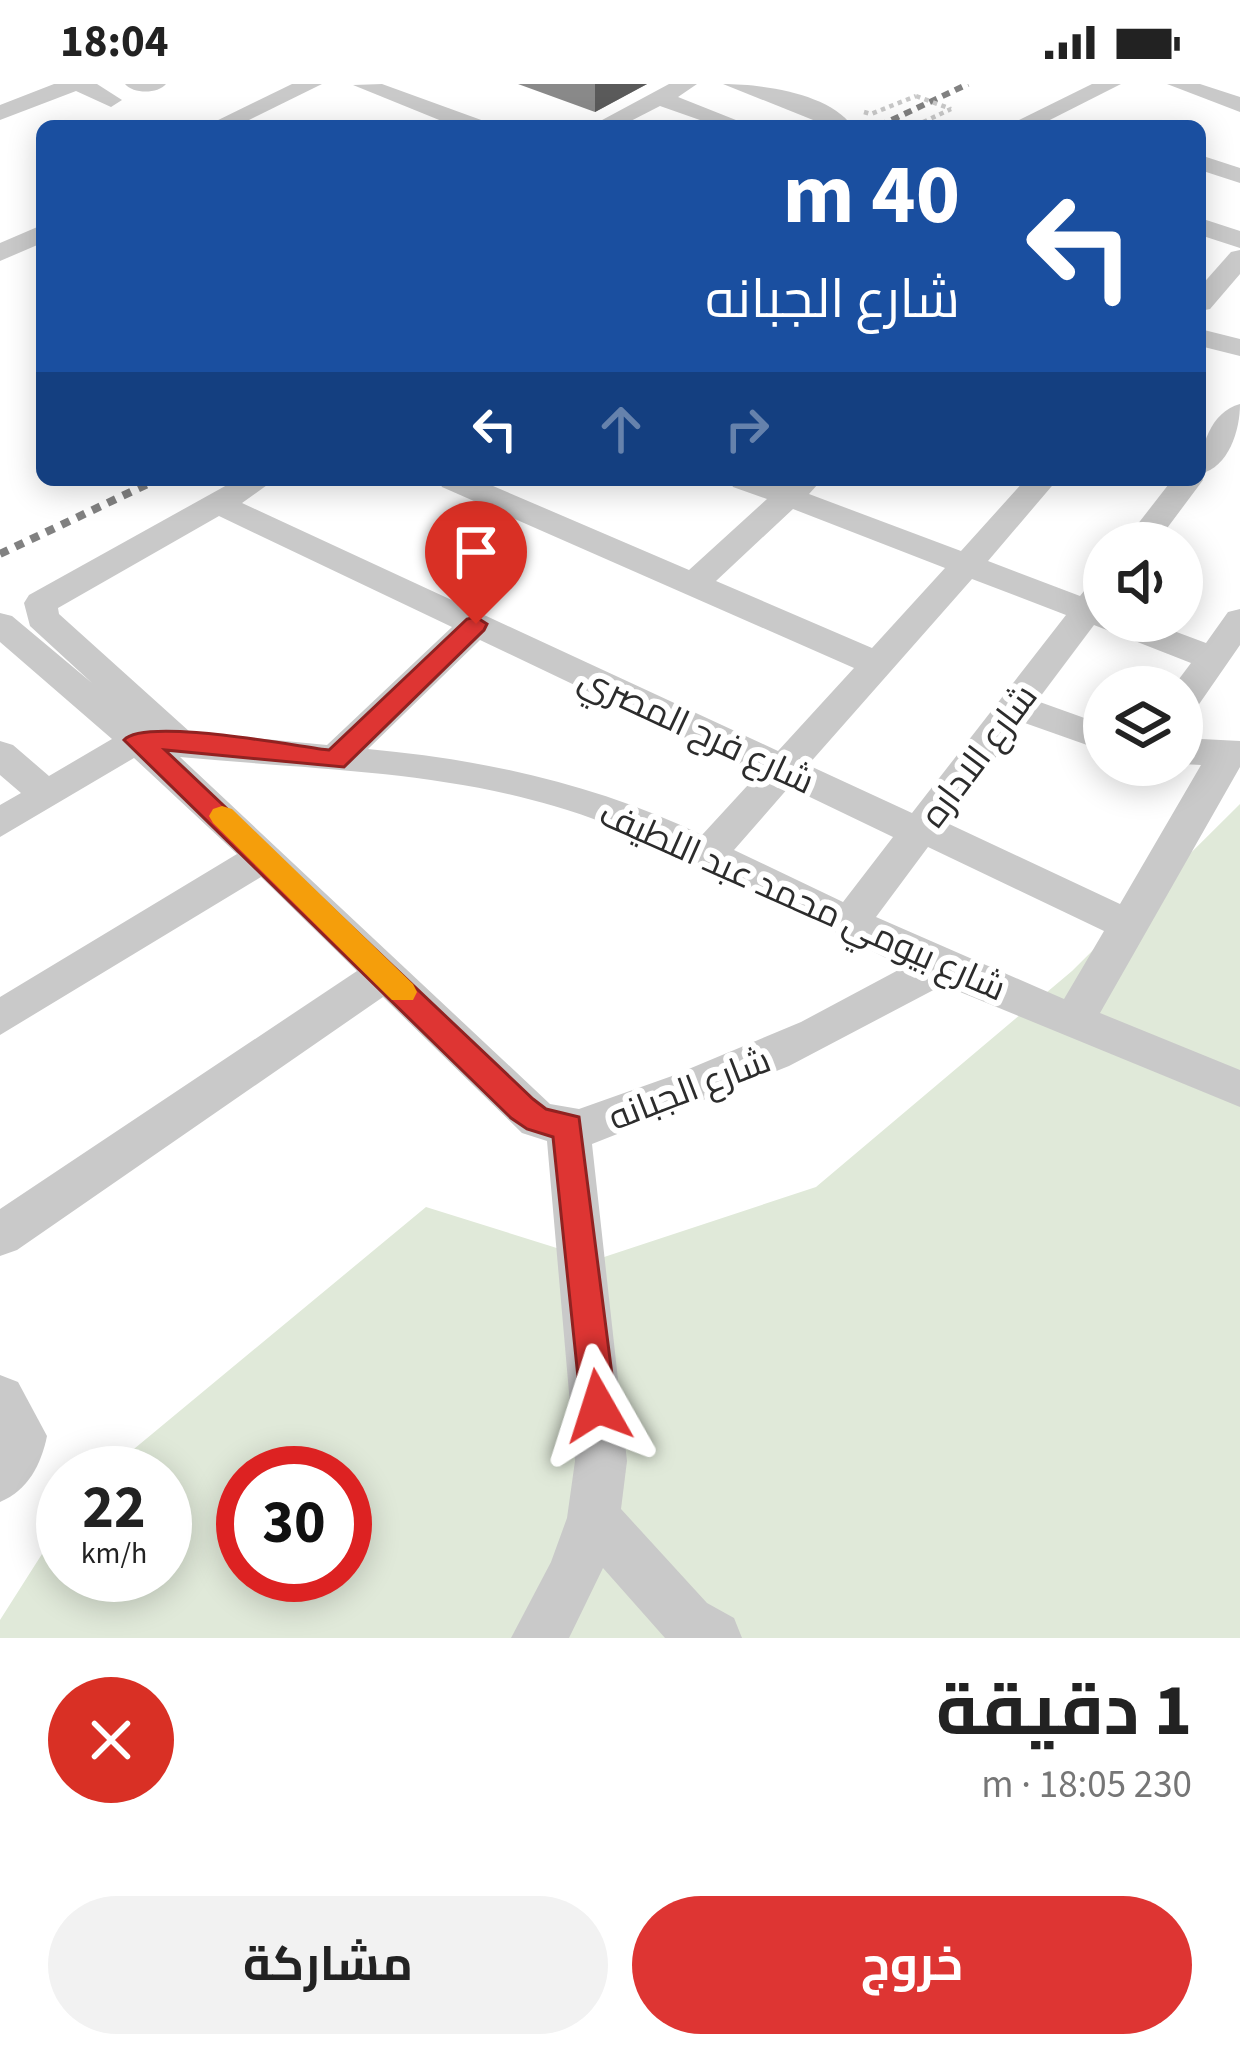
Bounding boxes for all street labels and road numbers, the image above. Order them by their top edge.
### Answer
street label: شارع فرح المصري [570,654,822,808]
street label: شارع الاداره [908,674,1050,838]
street label: شارع بيومي محمد عبد اللطيف [590,789,1014,1016]
street label: شارع الجبانه [601,1035,778,1144]

